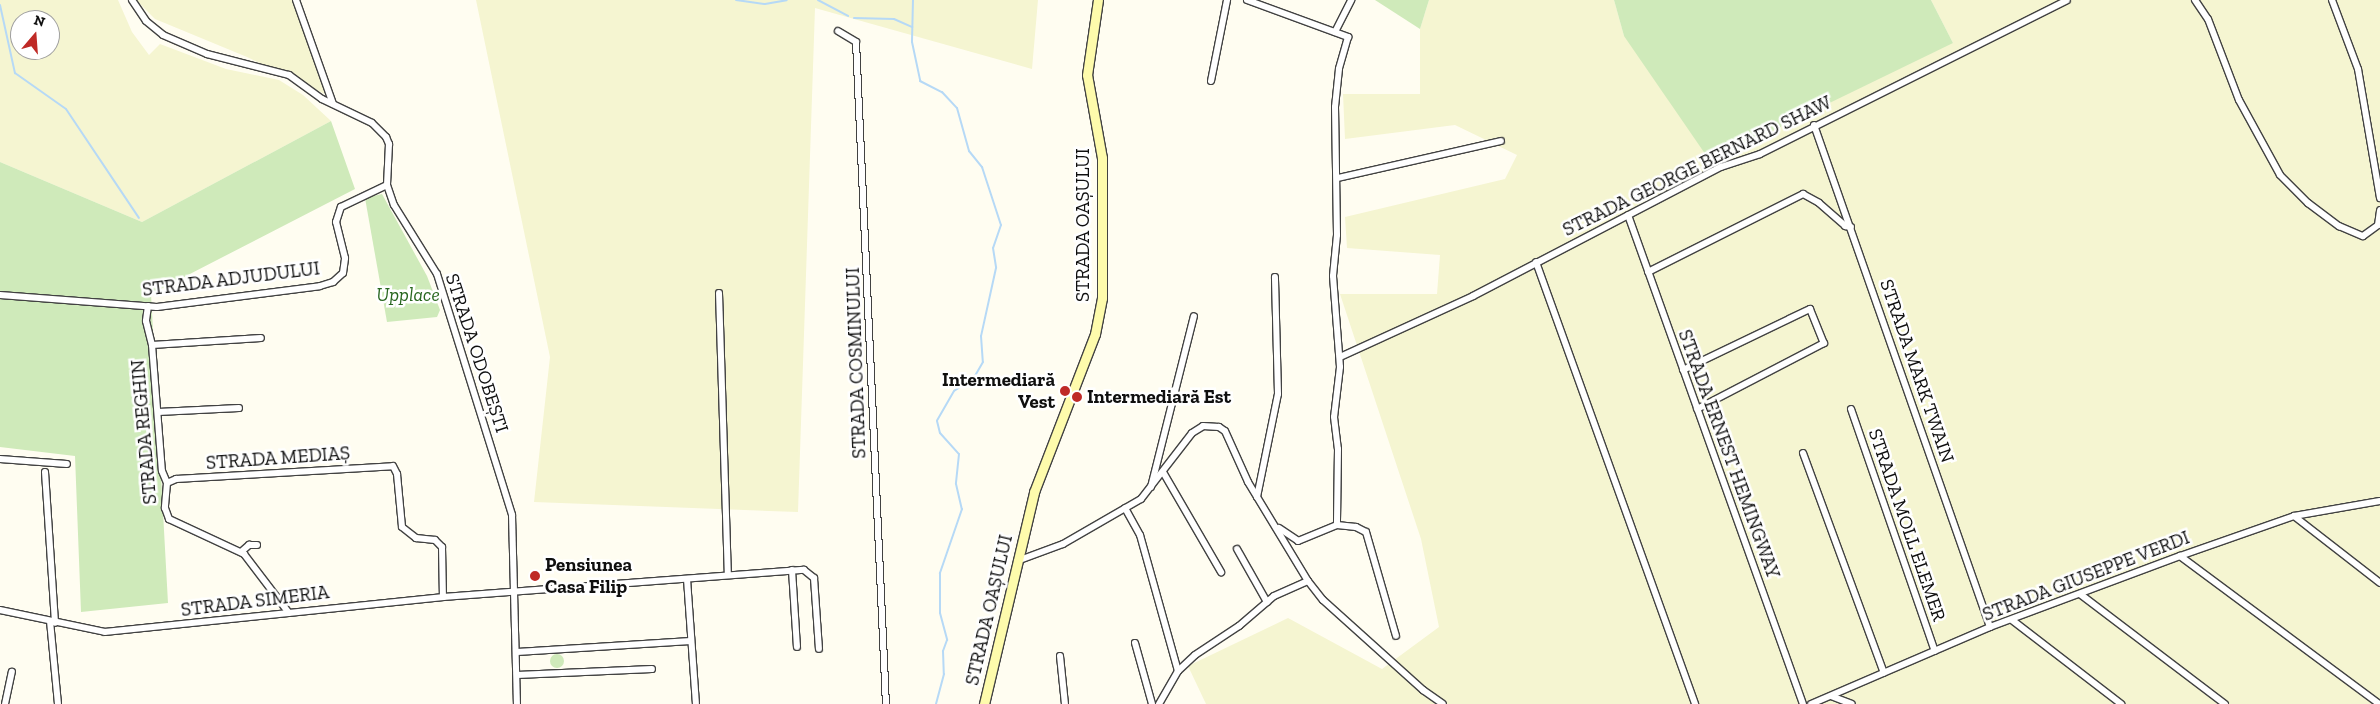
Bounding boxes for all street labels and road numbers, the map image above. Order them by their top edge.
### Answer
street label: STRADA GEORGE BERNARD SHAW [1559,91,1835,241]
street label: STRADA OAȘULUI [1072,148,1094,302]
street label: STRADA ADJUDULUI [140,257,322,301]
street label: STRADA COSMINULUI [841,267,871,459]
street label: STRADA ODOBEȘTI [440,270,514,436]
street label: STRADA MARK TWAIN [1875,276,1959,466]
street label: STRADA ERNEST HEMINGWAY [1673,326,1785,582]
street label: STRADA REGHIN [126,358,162,506]
street label: STRADA MOLL ELEMER [1863,425,1951,625]
street label: STRADA MEDIAȘ [205,442,351,474]
street label: STRADA GIUSEPPE VERDI [1979,526,2193,626]
street label: STRADA OAȘULUI [961,532,1017,688]
street label: STRADA SIMERIA [179,581,331,621]

